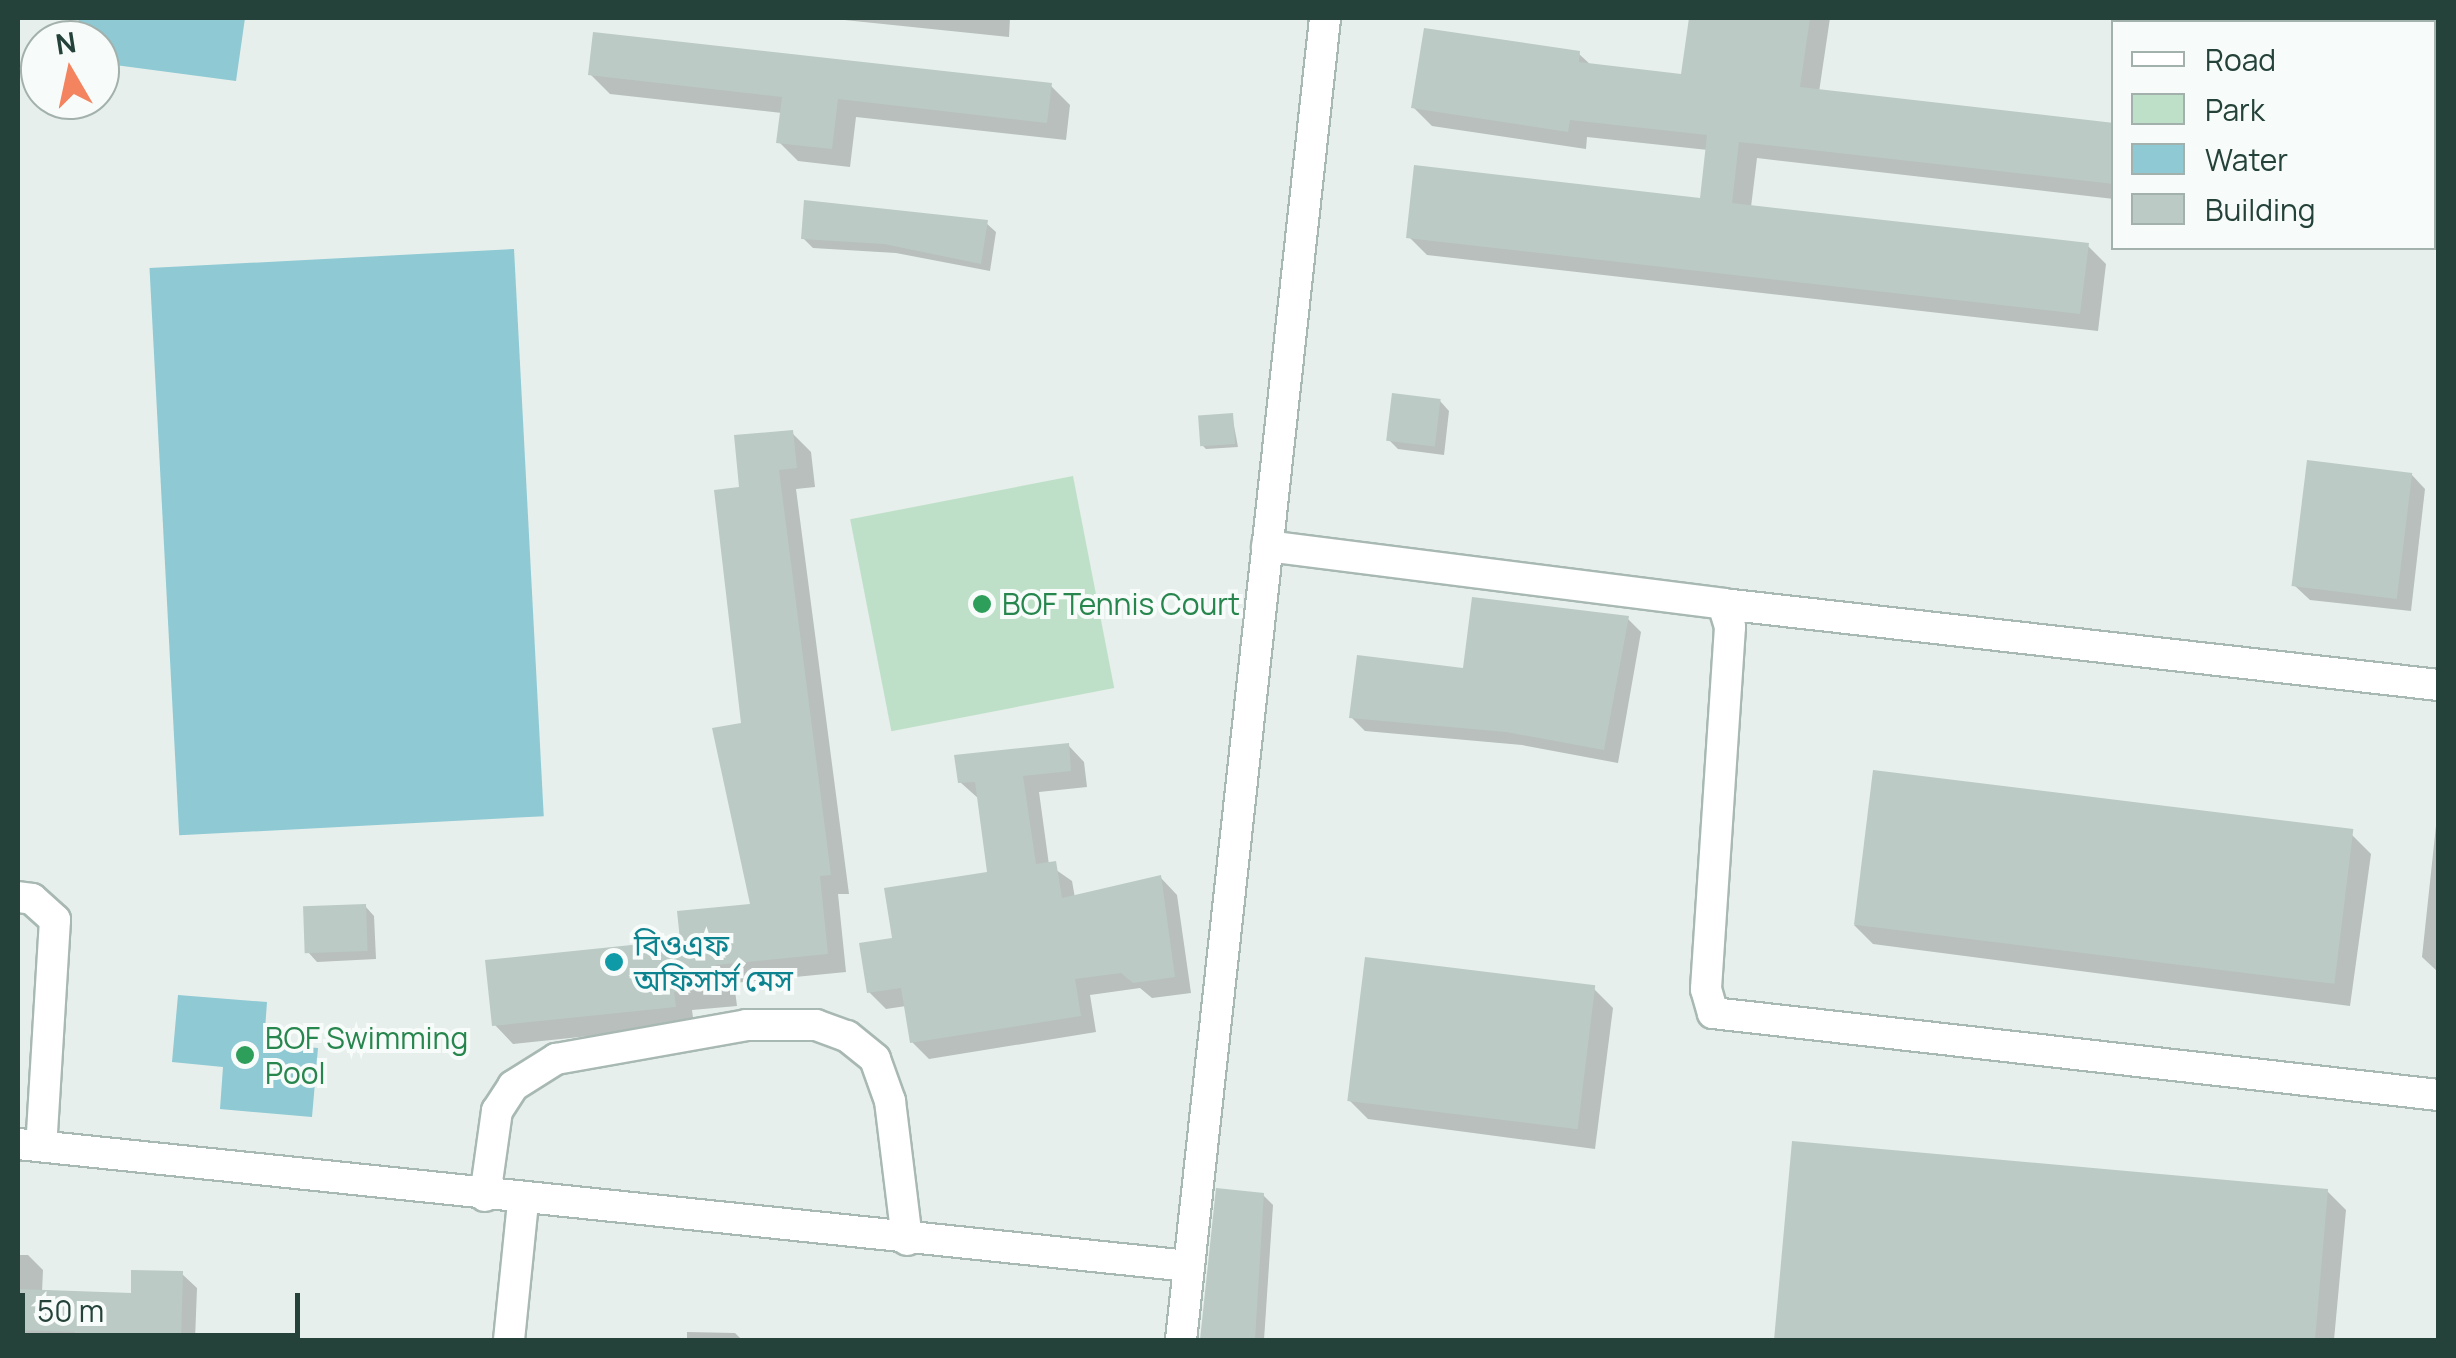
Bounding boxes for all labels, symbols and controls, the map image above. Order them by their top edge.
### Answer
north arrow [20,20,120,120]
legend [2111,20,2436,250]
text: N [53,22,79,63]
text: Road [2205,39,2276,80]
text: Park [2205,89,2265,130]
text: Water [2205,139,2288,180]
text: Building [2205,189,2316,230]
place label: BOF Tennis Court [1002,586,1240,622]
marker: BOF Tennis Court [971,593,993,615]
place label: বিওএফ অফিসার্স মেস [634,927,793,998]
marker: বিওএফ অফিসার্স মেস [603,951,625,973]
place label: BOF Swimming Pool [265,1020,468,1090]
marker: BOF Swimming Pool [234,1044,256,1066]
scale bar [25,1273,305,1335]
text: 50 m [37,1290,104,1331]

